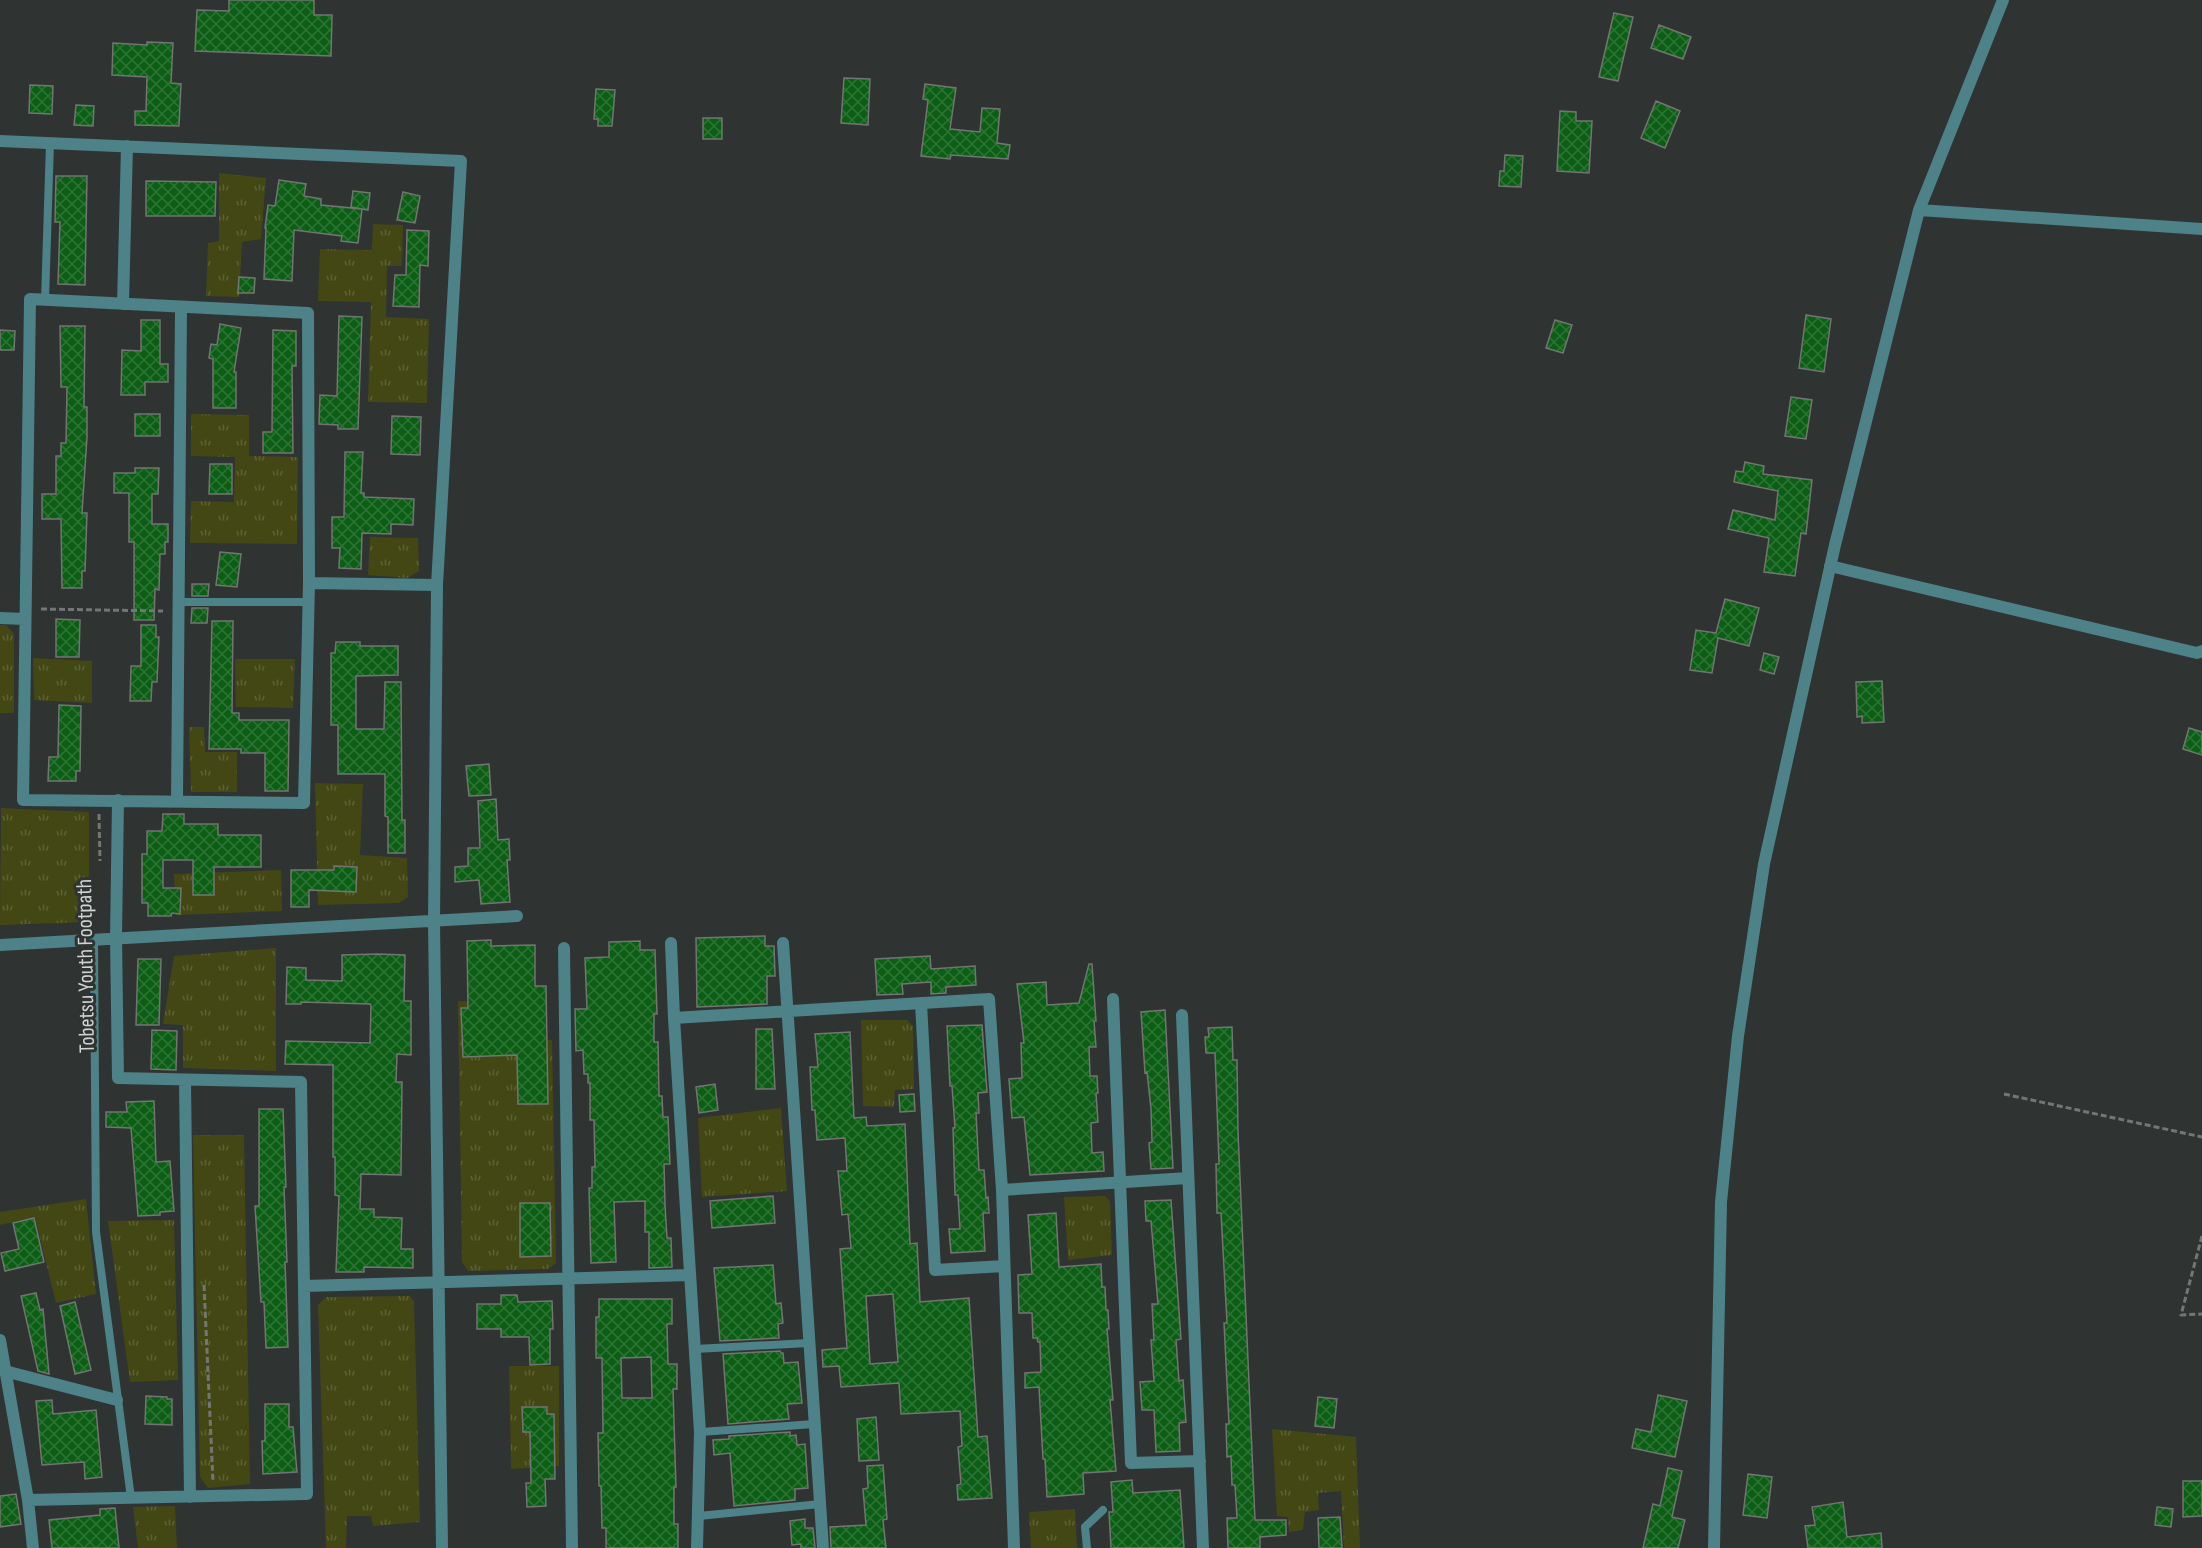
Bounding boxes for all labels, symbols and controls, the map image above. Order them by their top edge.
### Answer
street label: Tobetsu Youth Footpath [71,879,101,1053]

